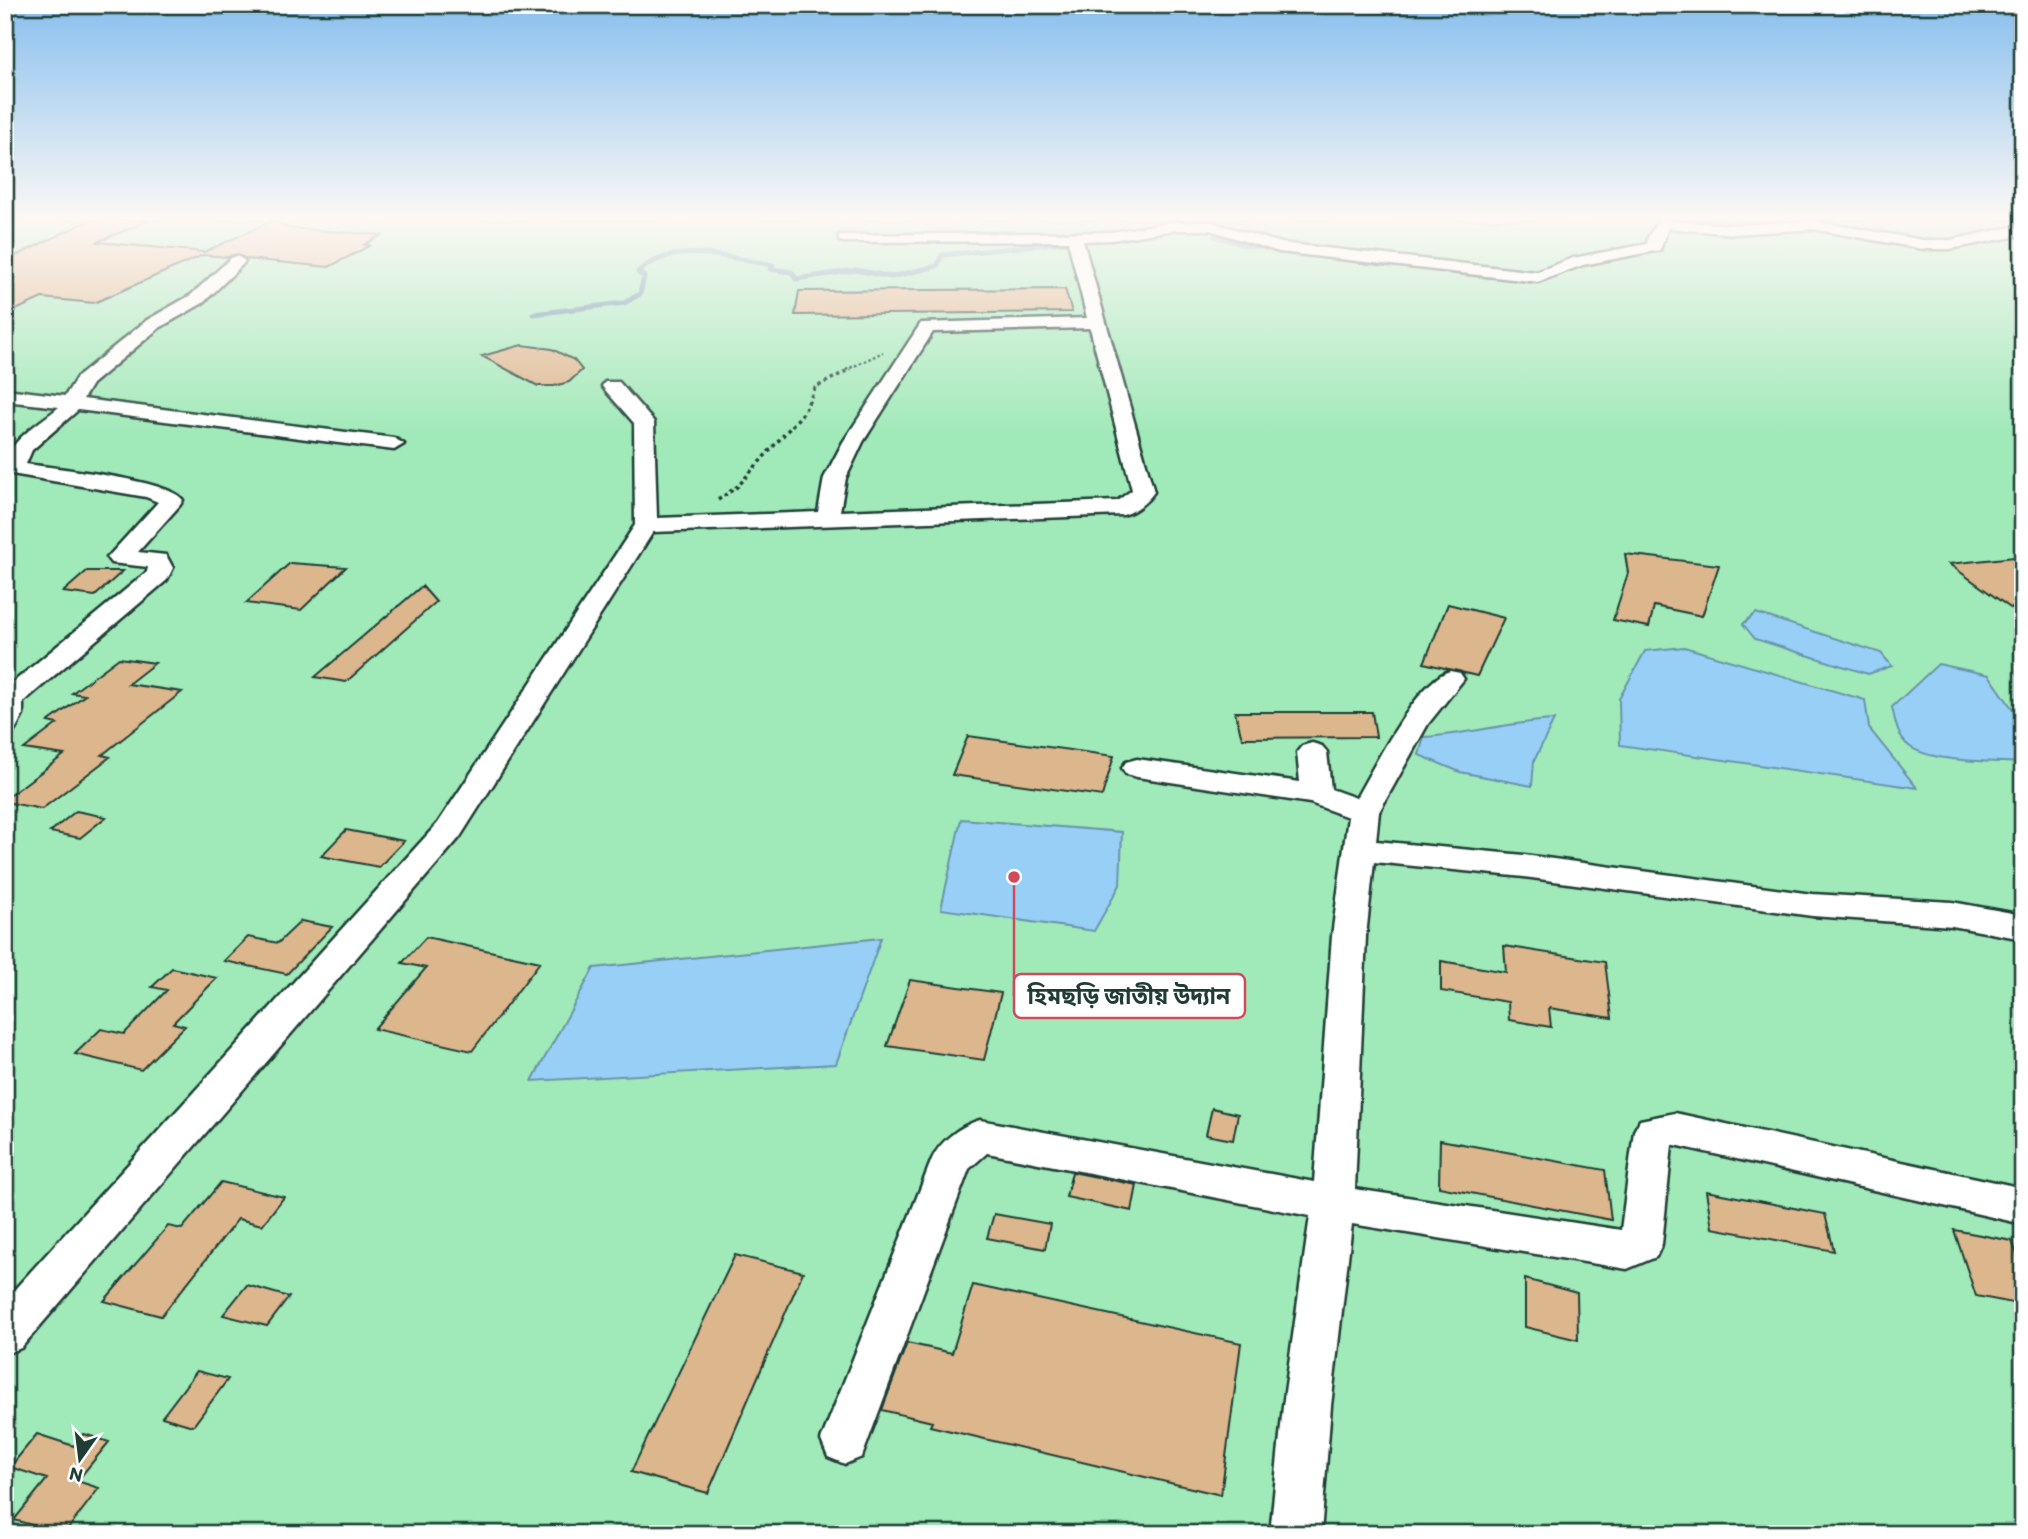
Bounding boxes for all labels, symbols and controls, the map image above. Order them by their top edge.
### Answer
callout: হিমছড়ি জাতীয় উদ্যান [1014,974,1245,1018]
text: হিমছড়ি জাতীয় উদ্যান [1027,982,1231,1010]
north arrow [46,1424,116,1494]
text: N [67,1462,85,1488]

